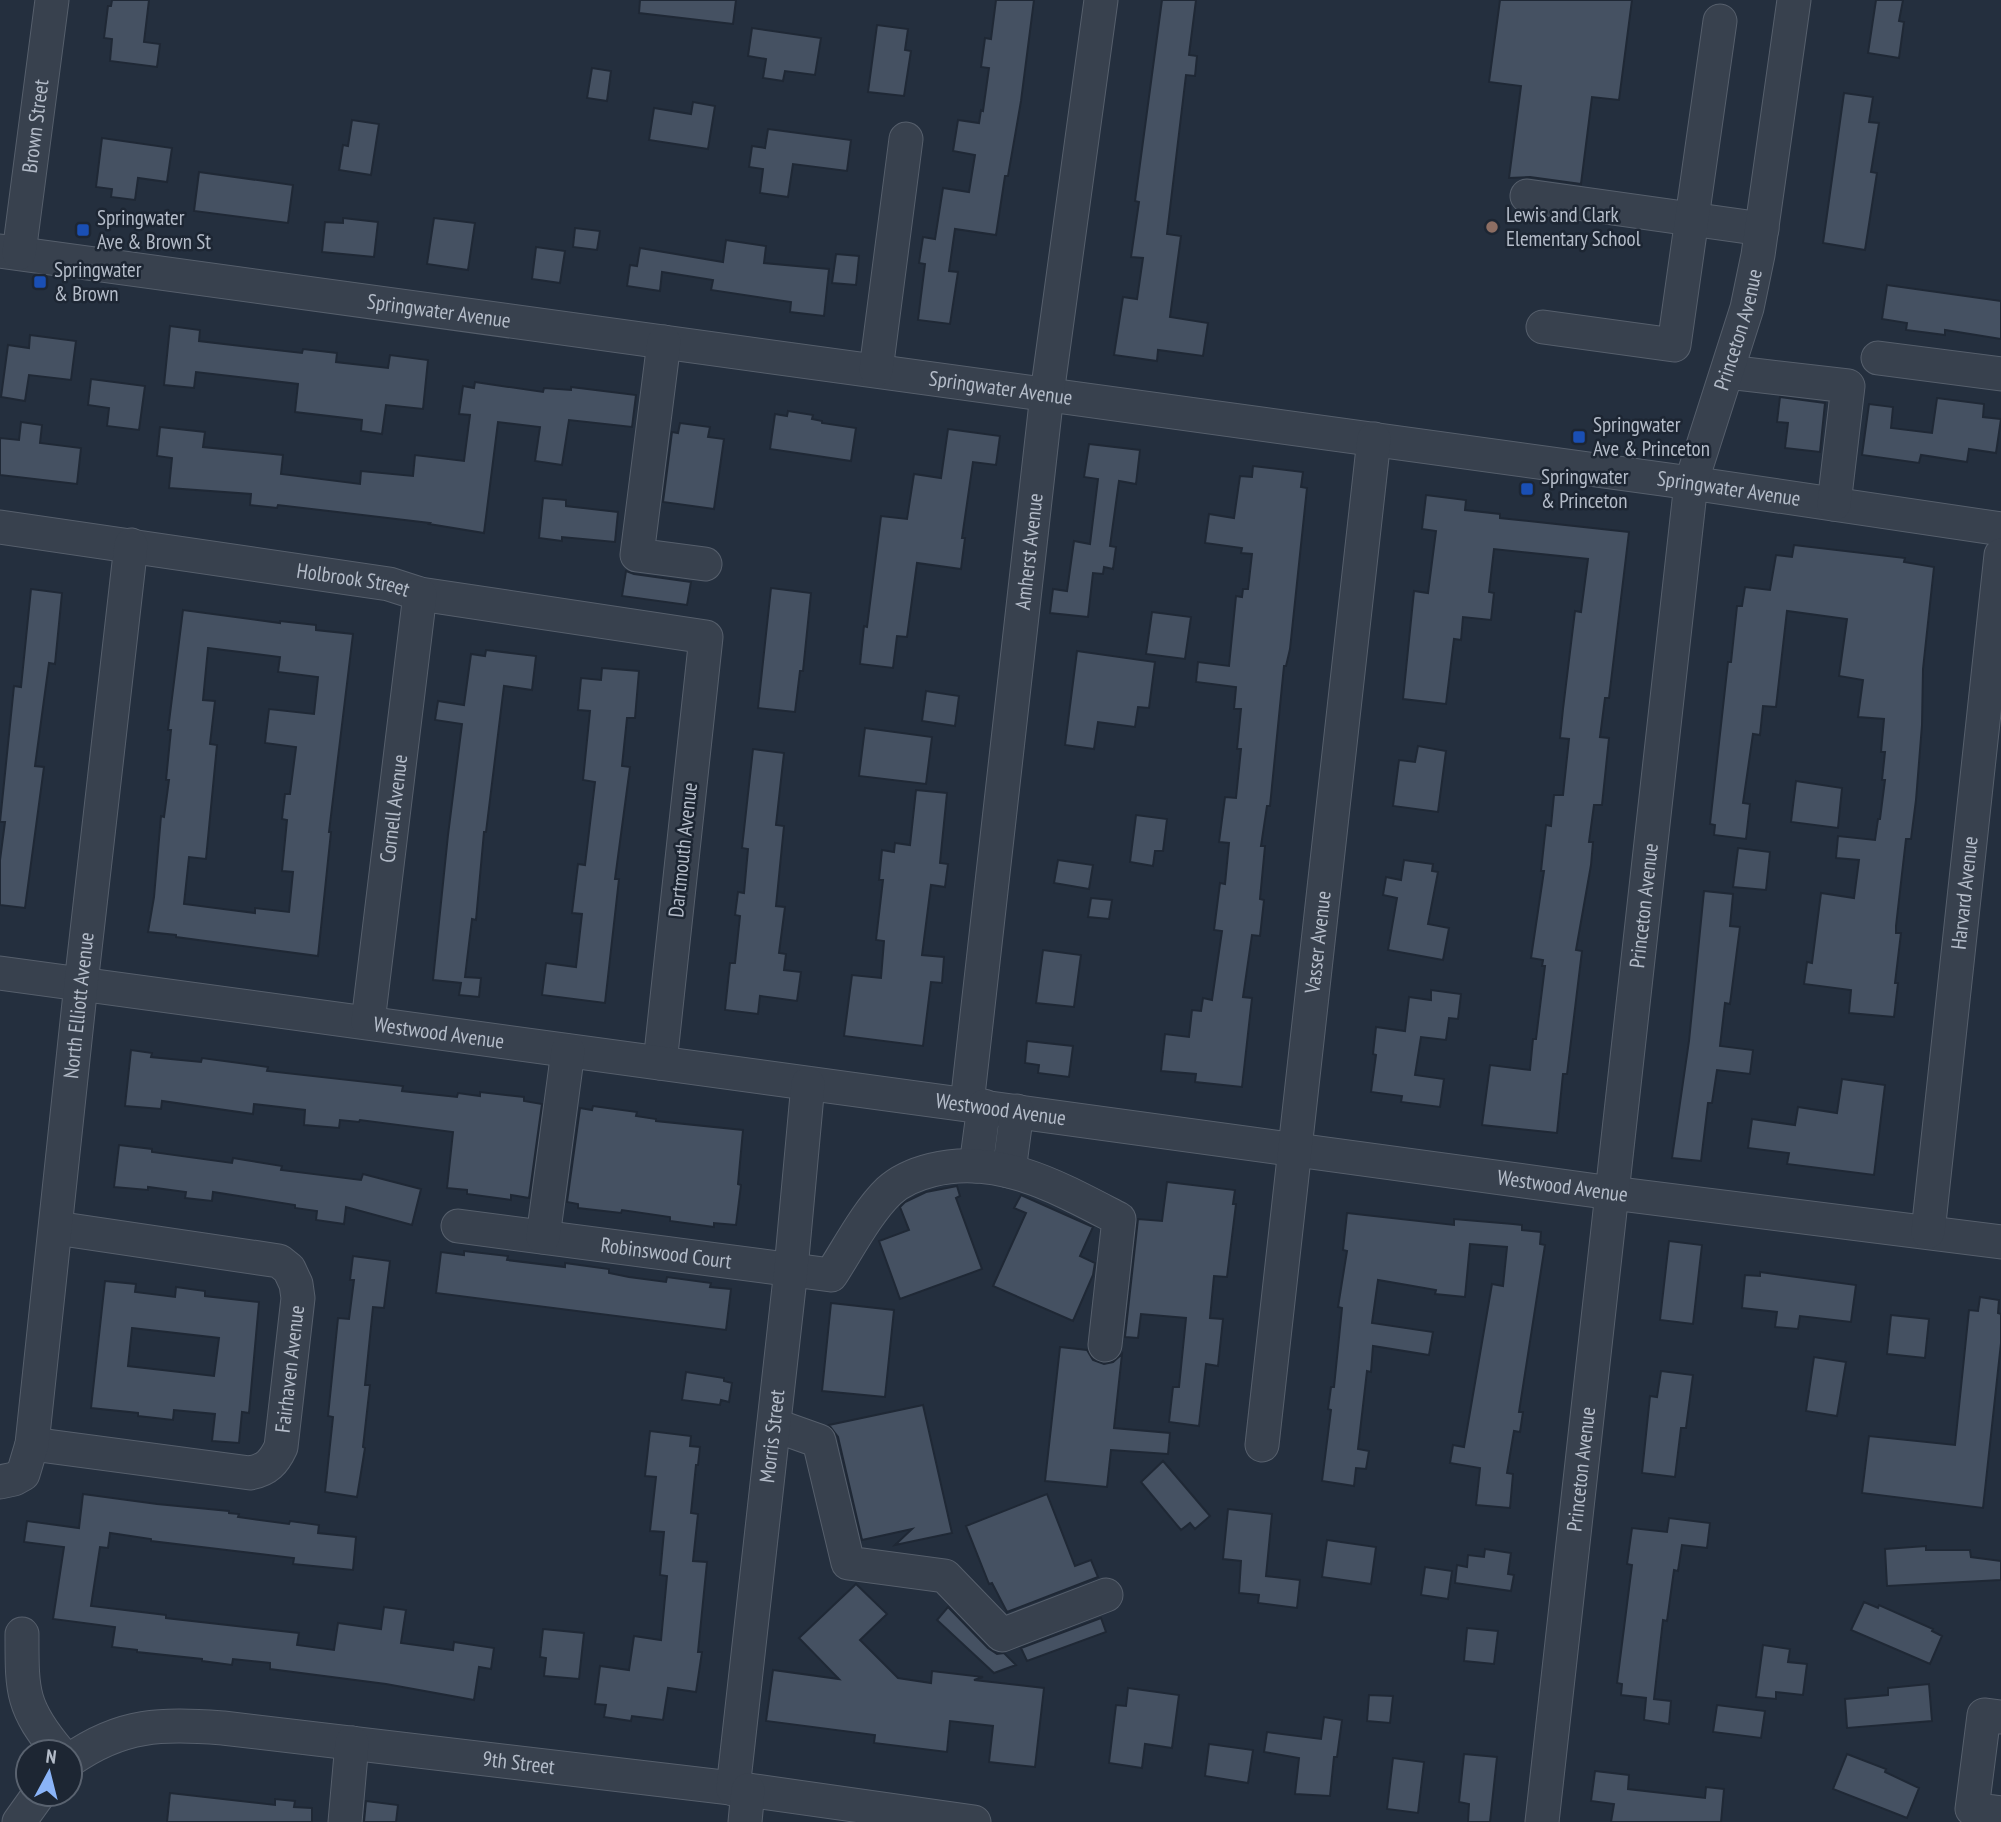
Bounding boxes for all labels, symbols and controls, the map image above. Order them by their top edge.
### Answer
street label: Brown Street [16,77,55,174]
place label: Lewis and Clark Elementary School [1506,201,1641,252]
place label: Springwater Ave & Brown St [97,204,211,255]
marker: Lewis and Clark Elementary School [1484,219,1500,235]
marker: Springwater Ave & Brown St [75,222,91,238]
place label: Springwater & Brown [54,256,142,307]
street label: Princeton Avenue [1708,266,1768,394]
marker: Springwater & Brown [32,274,48,290]
street label: Springwater Avenue [365,288,512,334]
street label: Springwater Avenue [927,365,1074,411]
place label: Springwater Ave & Princeton [1593,411,1710,462]
marker: Springwater Ave & Princeton [1571,429,1587,445]
place label: Springwater & Princeton [1541,463,1629,514]
street label: Springwater Avenue [1655,464,1802,512]
marker: Springwater & Princeton [1519,481,1535,497]
street label: Amherst Avenue [1009,492,1049,611]
street label: Holbrook Street [295,557,413,603]
street label: Cornell Avenue [373,753,413,864]
street label: Dartmouth Avenue [662,781,703,919]
street label: Harvard Avenue [1945,835,1984,951]
street label: Princeton Avenue [1623,842,1664,969]
street label: Vasser Avenue [1298,889,1337,996]
street label: North Elliott Avenue [57,931,100,1080]
street label: Westwood Avenue [372,1010,506,1055]
street label: Westwood Avenue [934,1087,1068,1131]
street label: Westwood Avenue [1496,1163,1629,1208]
street label: Robinswood Court [599,1231,733,1275]
street label: Fairhaven Avenue [269,1304,310,1434]
street label: Morris Street [753,1388,790,1484]
street label: Princeton Avenue [1560,1405,1601,1533]
north arrow [14,1738,84,1808]
text: N [45,1744,58,1769]
street label: 9th Street [481,1745,556,1780]

